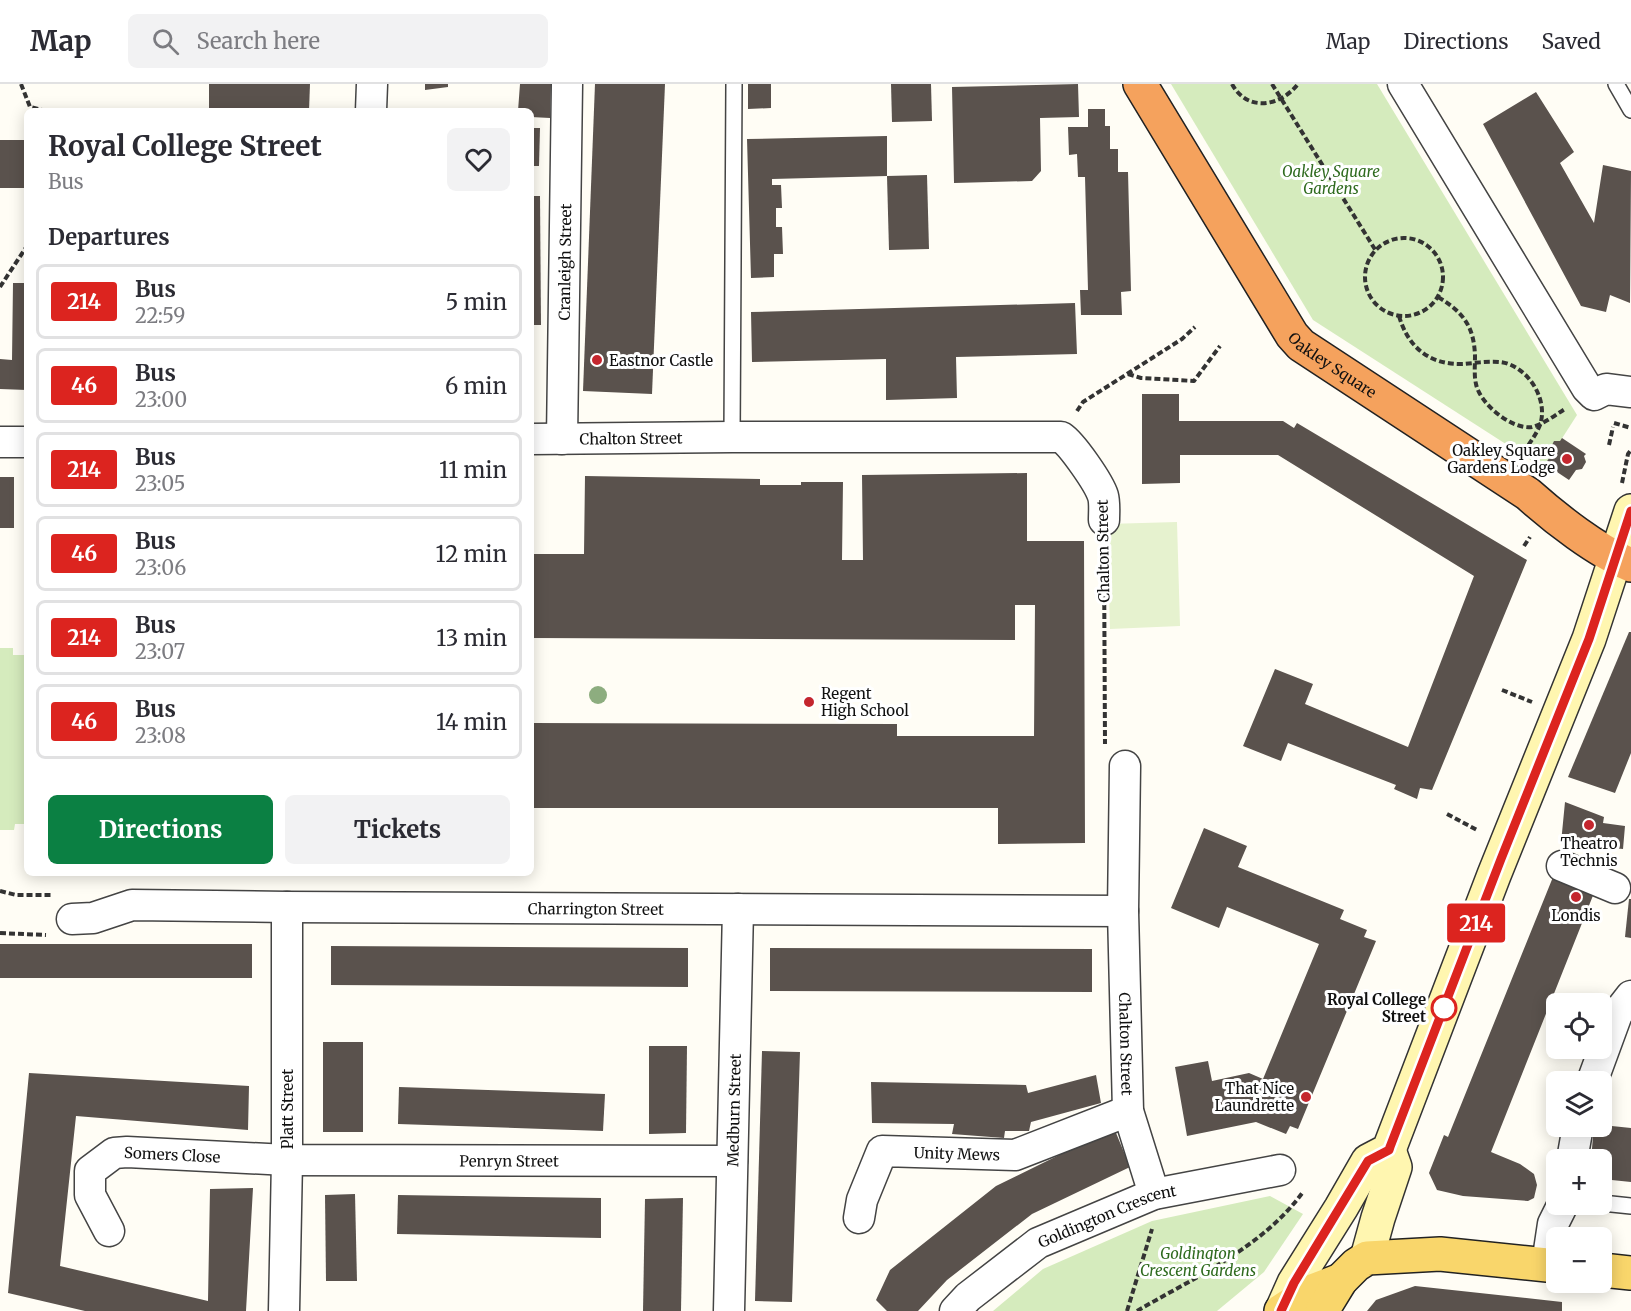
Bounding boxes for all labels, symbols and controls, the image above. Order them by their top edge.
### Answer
search box [128,14,548,68]
text: Map [30,23,92,59]
icon: search [149,25,182,58]
text: Search here [197,27,320,55]
text: Map [1326,28,1370,55]
text: Directions [1403,28,1508,55]
text: Saved [1541,28,1601,55]
text: Royal College Street [48,128,322,164]
button: heart [447,128,510,191]
park label: Oakley Square Gardens [1282,162,1380,198]
text: Bus [48,169,84,194]
street label: Cranleigh Street [554,203,575,321]
text: Departures [48,223,170,251]
text: Bus [135,275,176,303]
text: 214 [67,288,101,315]
text: 5 min [445,288,507,316]
text: 22:59 [135,303,185,328]
street label: Oakley Square [1284,328,1380,402]
place label: Eastnor Castle [609,351,713,370]
marker: Eastnor Castle [590,353,604,367]
text: Bus [135,359,176,387]
text: 46 [71,372,97,399]
text: 6 min [445,372,507,400]
text: 23:00 [135,387,187,412]
street label: Chalton Street [579,428,683,448]
place label: Oakley Square Gardens Lodge [1448,441,1555,477]
text: Bus [135,443,176,471]
marker: Oakley Square Gardens Lodge [1560,452,1574,466]
text: 214 [67,456,101,483]
text: 11 min [439,456,507,484]
text: 23:05 [135,471,185,496]
street label: Chalton Street [1093,499,1113,603]
text: Bus [135,527,176,555]
text: 46 [71,540,97,567]
text: 12 min [436,540,507,568]
text: 23:06 [135,555,186,580]
text: Bus [135,611,176,639]
text: 214 [67,624,101,651]
text: 13 min [436,624,507,652]
text: 23:07 [135,639,185,664]
place label: Regent High School [821,684,909,720]
text: Bus [135,695,176,723]
marker: Regent High School [802,695,816,709]
text: 46 [71,708,97,735]
text: 14 min [436,708,507,736]
text: 23:08 [135,723,186,748]
button: Directions [48,795,273,864]
button: Tickets [285,795,510,864]
marker: Theatro Technis [1582,818,1596,832]
place label: Theatro Technis [1560,834,1618,870]
marker: Londis [1569,890,1583,904]
street label: Charrington Street [528,899,664,918]
line badge: 214 [1442,904,1510,942]
place label: Londis [1551,906,1601,925]
text: 214 [1459,910,1493,937]
place label: Royal College Street [1327,990,1426,1026]
street label: Chalton Street [1116,992,1137,1096]
map controls [1546,993,1612,1293]
button: locate [1546,993,1612,1059]
marker: Royal College Street [1431,995,1457,1021]
street label: Medburn Street [723,1053,744,1167]
street label: Platt Street [278,1069,297,1149]
button: layers [1546,1071,1612,1137]
place label: That Nice Laundrette [1214,1079,1294,1115]
marker: That Nice Laundrette [1299,1090,1313,1104]
street label: Somers Close [124,1142,221,1166]
street label: Unity Mews [913,1142,1000,1164]
button: + [1546,1149,1612,1215]
street label: Penryn Street [459,1151,559,1170]
street label: Goldington Crescent [1035,1180,1178,1251]
button: − [1546,1227,1612,1293]
park label: Goldington Crescent Gardens [1140,1244,1256,1280]

